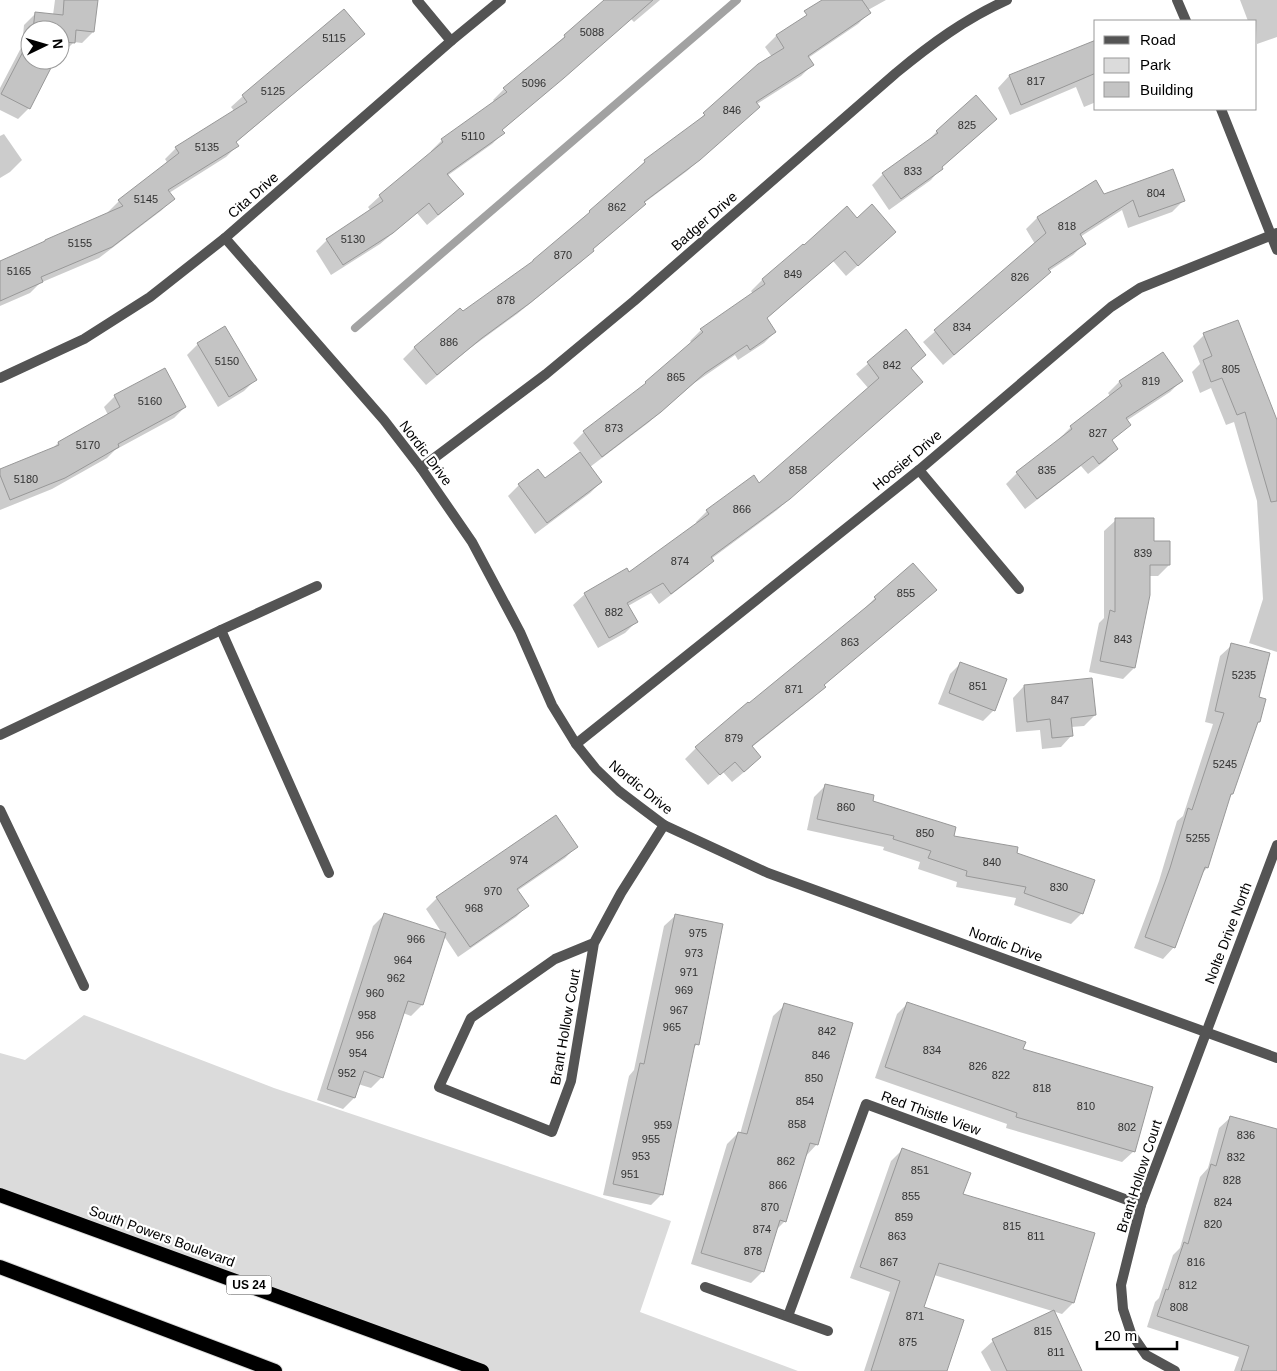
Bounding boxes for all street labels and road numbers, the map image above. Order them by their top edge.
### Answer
street label: Cita Drive [225,169,282,221]
street label: Badger Drive [668,188,740,254]
street label: Nordic Drive [396,417,456,489]
street label: Hoosier Drive [869,426,945,493]
street label: Nordic Drive [606,757,676,818]
street label: Nolte Drive North [1201,880,1255,986]
street label: Nordic Drive [967,923,1045,965]
street label: Brant Hollow Court [547,968,583,1086]
street label: Red Thistle View [879,1088,984,1139]
street label: Brant Hollow Court [1113,1118,1165,1234]
street label: South Powers Boulevard [87,1202,237,1270]
road number: US 24 [226,1276,272,1294]

